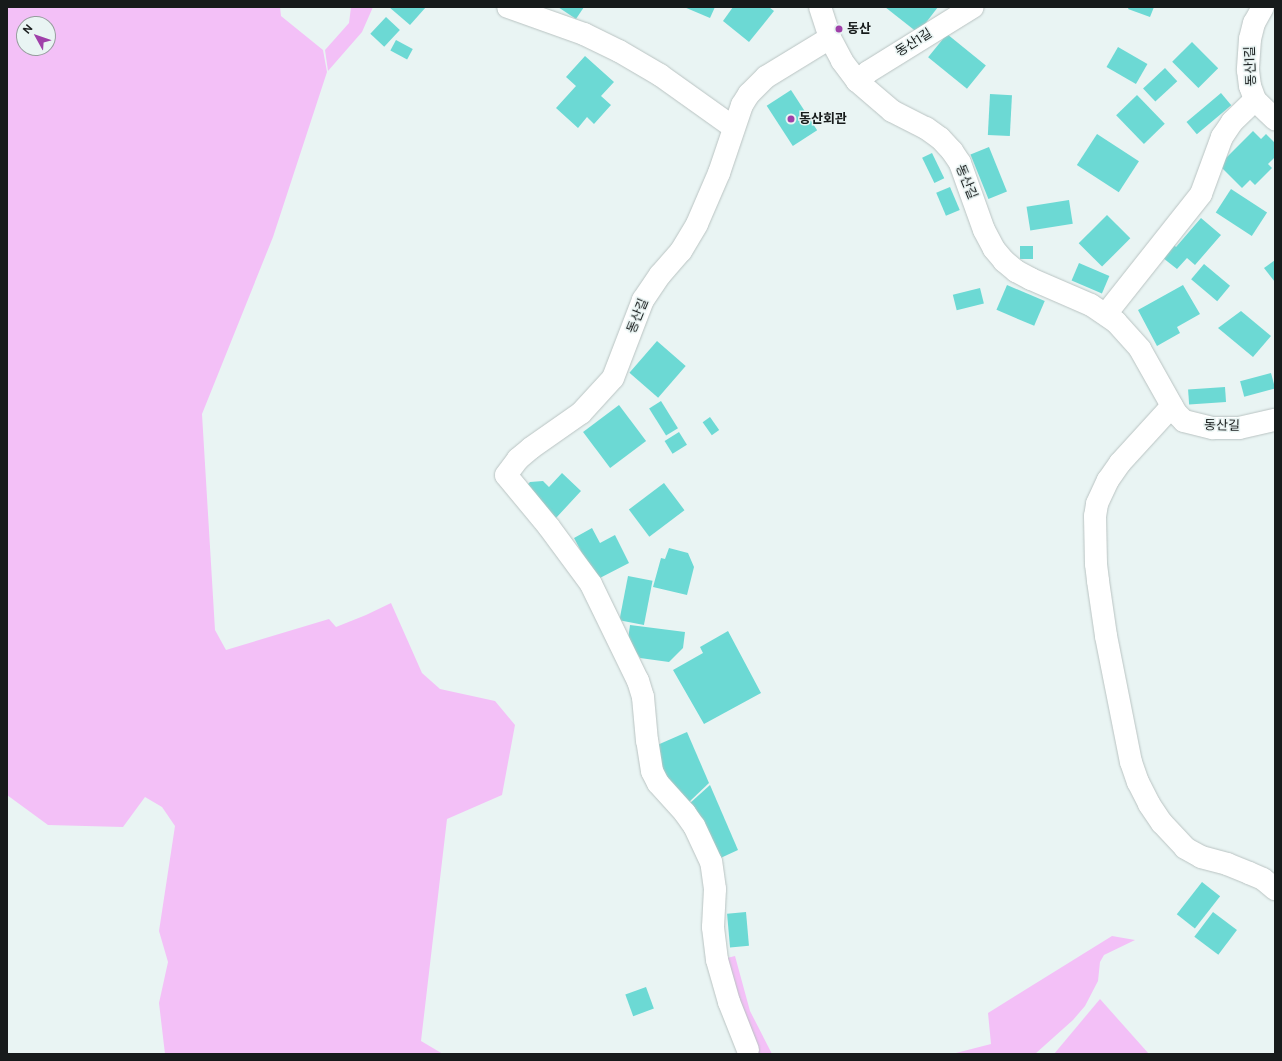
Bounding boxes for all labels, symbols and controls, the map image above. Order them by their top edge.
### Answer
north arrow [16,16,56,56]
text: N [20,21,36,37]
place label: 동산 [847,21,871,37]
marker: 동산 [834,24,844,34]
street label: 동산1길 [893,26,935,60]
street label: 동산1길 [1243,46,1259,86]
place label: 동산회관 [799,111,847,127]
marker: 동산회관 [786,114,796,124]
street label: 동산길 [952,162,980,202]
street label: 동산길 [624,296,652,336]
street label: 동산길 [1204,418,1240,434]

